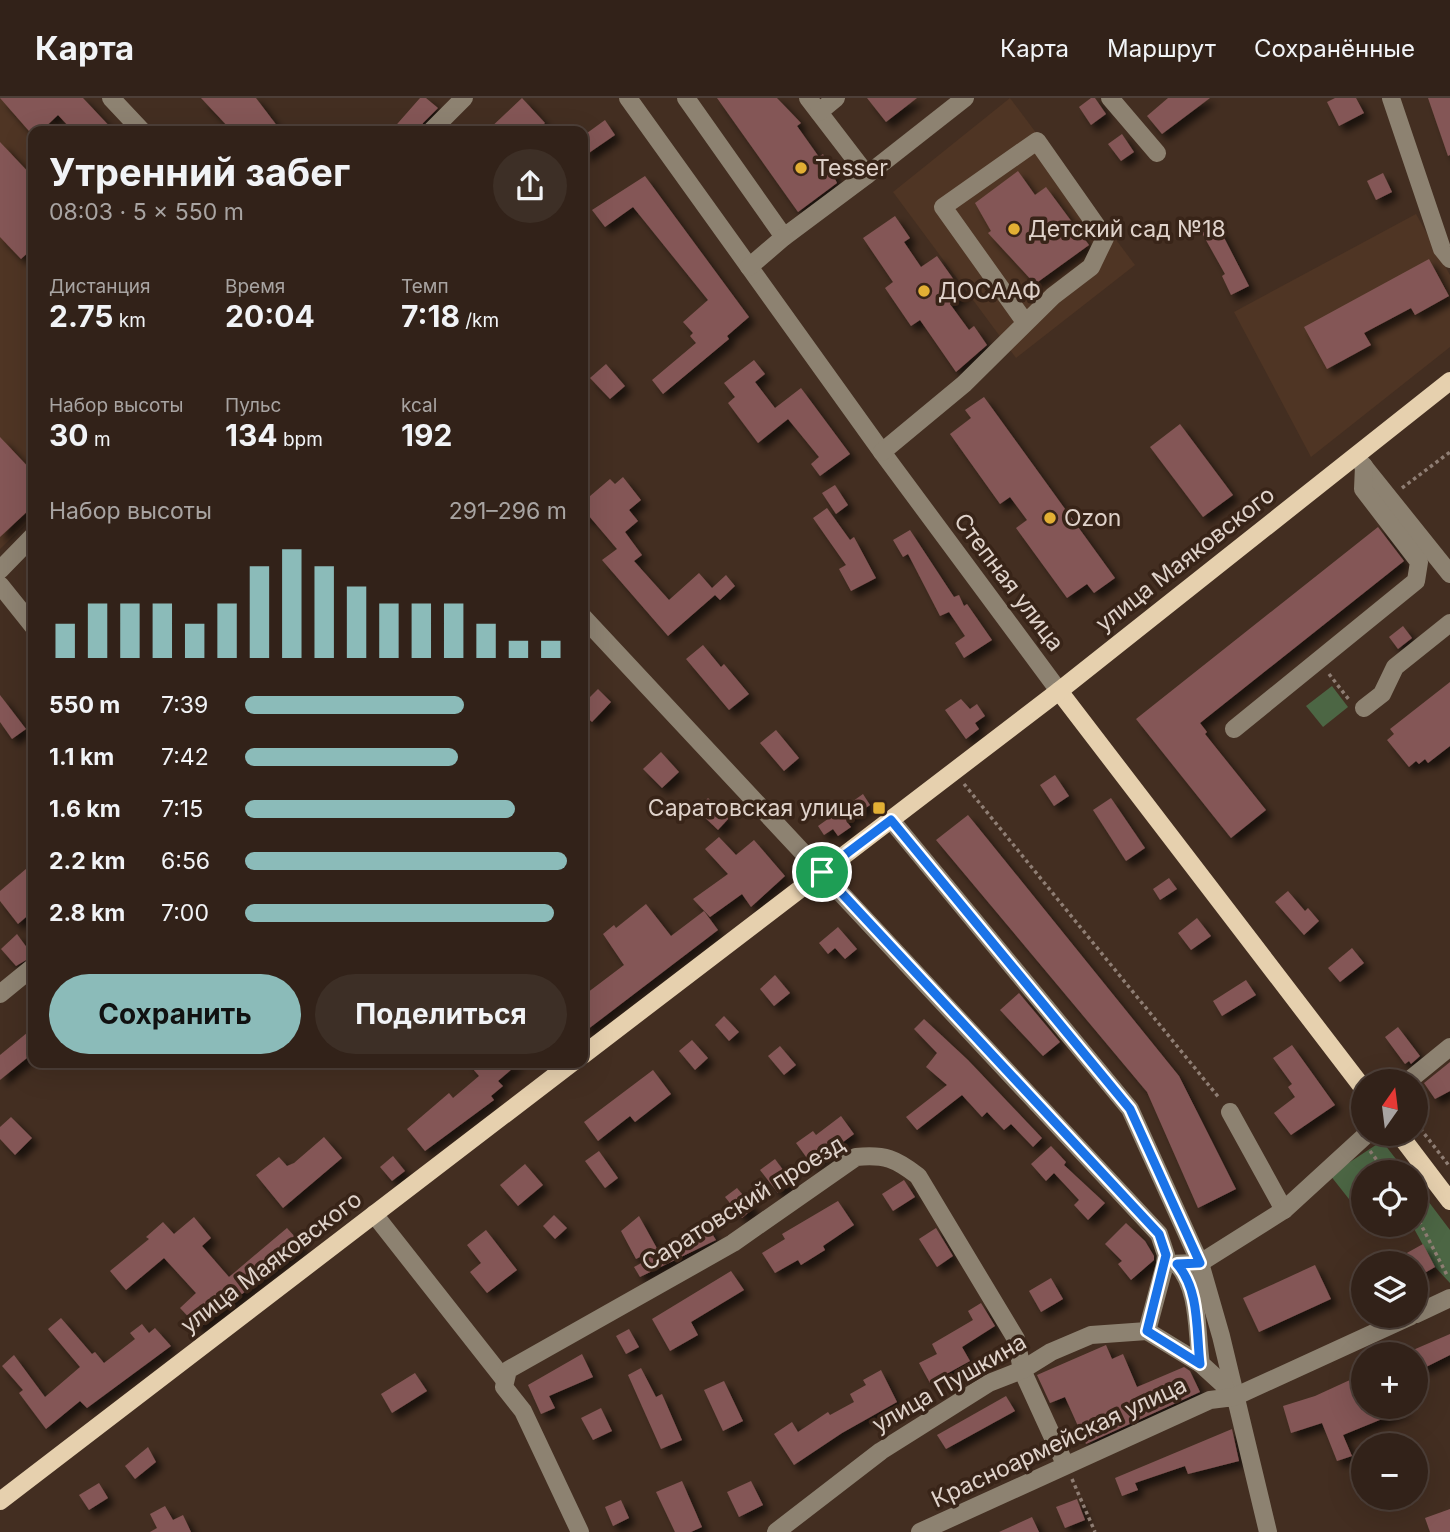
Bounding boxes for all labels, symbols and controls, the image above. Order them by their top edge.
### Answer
text: Карта [35,28,134,68]
text: Карта [1000,34,1069,63]
text: Маршрут [1107,34,1216,63]
text: Сохранённые [1254,34,1415,63]
text: Утренний забег [49,149,350,195]
button: share [493,149,567,223]
place label: Tesser [815,154,888,182]
marker: Tesser [793,160,809,176]
text: 08:03 · 5 × 550 m [49,198,244,226]
place label: Детский сад №18 [1028,215,1226,243]
marker: Детский сад №18 [1006,221,1022,237]
text: Дистанция [49,275,151,298]
text: Время [225,275,285,298]
text: Темп [401,275,449,298]
place label: ДОСААФ [938,277,1041,305]
marker: ДОСААФ [916,283,932,299]
text: 2.75 [49,298,113,334]
text: 20:04 [225,298,315,334]
text: 7:18 [401,298,460,334]
text: km [113,309,146,332]
text: /km [460,309,499,332]
text: Набор высоты [49,394,184,417]
text: Пульс [225,394,281,417]
text: kcal [401,394,437,417]
text: 30 [49,417,89,453]
text: 134 [225,417,278,453]
text: 192 [401,417,452,453]
text: m [89,428,111,451]
text: bpm [278,428,323,451]
street label: улица Маяковского [1090,480,1280,638]
text: Набор высоты [49,497,212,525]
text: 291–296 m [449,497,567,525]
place label: Ozon [1064,504,1121,532]
street label: Степная улица [948,508,1070,656]
marker: Ozon [1042,510,1058,526]
text: 550 m [49,691,120,719]
text: 7:39 [161,691,208,719]
text: 1.1 km [49,743,114,771]
text: 7:42 [161,743,209,771]
place label: Саратовская улица [648,794,865,822]
text: 1.6 km [49,795,121,823]
text: 7:15 [161,795,203,823]
marker: Саратовская улица [871,800,887,816]
pin [792,842,852,902]
text: 2.2 km [49,847,125,875]
text: 6:56 [161,847,210,875]
icon: arrive [803,853,841,891]
text: 2.8 km [49,899,125,927]
text: 7:00 [161,899,209,927]
button: Сохранить [49,974,301,1054]
button: Поделиться [315,974,567,1054]
north arrow [1351,1069,1428,1146]
map controls [1351,1069,1428,1510]
street label: Саратовский проезд [636,1129,850,1277]
button: locate [1351,1160,1428,1237]
street label: улица Маяковского [175,1185,367,1339]
button: layers [1351,1251,1428,1328]
street label: улица Пушкина [867,1328,1031,1438]
button: + [1351,1342,1428,1419]
street label: Красноармейская улица [927,1371,1191,1513]
button: − [1351,1433,1428,1510]

